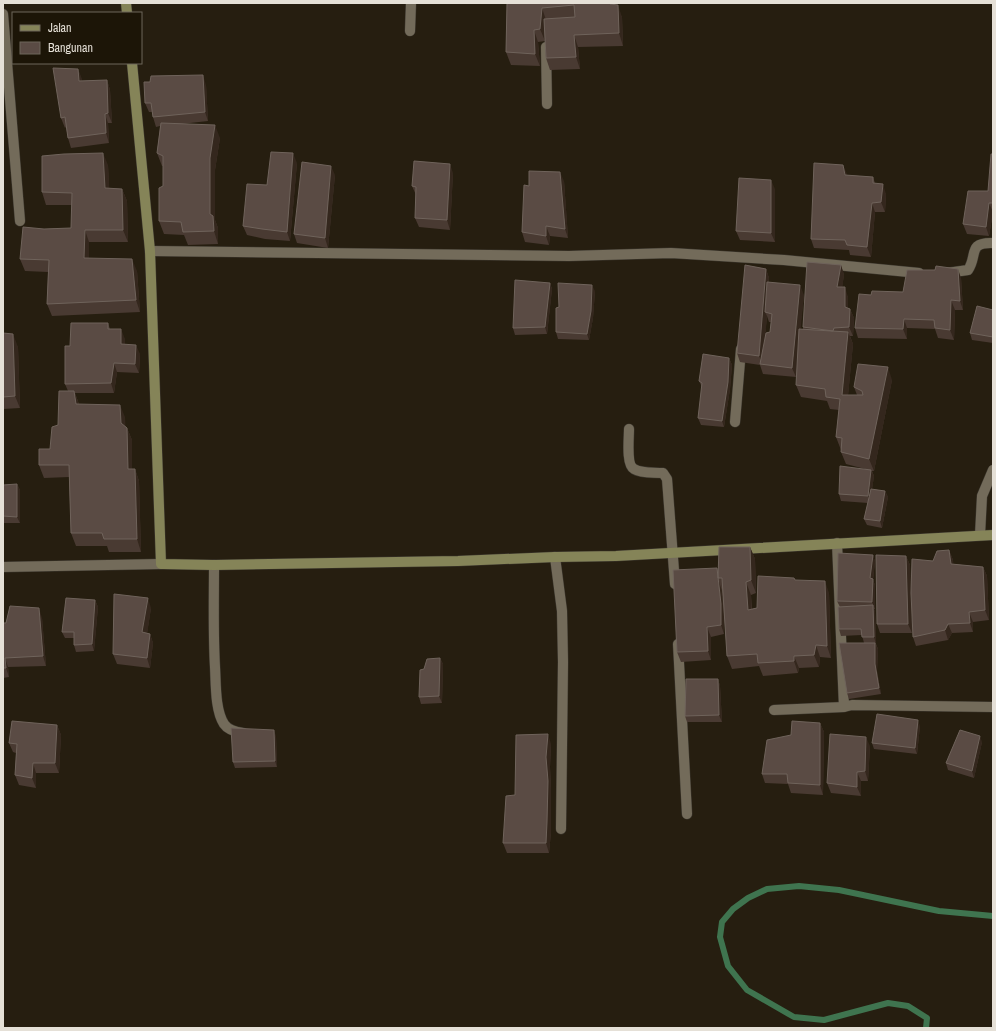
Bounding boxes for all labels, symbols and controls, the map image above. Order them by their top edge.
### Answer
legend [12,12,142,64]
text: Jalan [48,20,72,36]
text: Bangunan [48,40,93,56]

